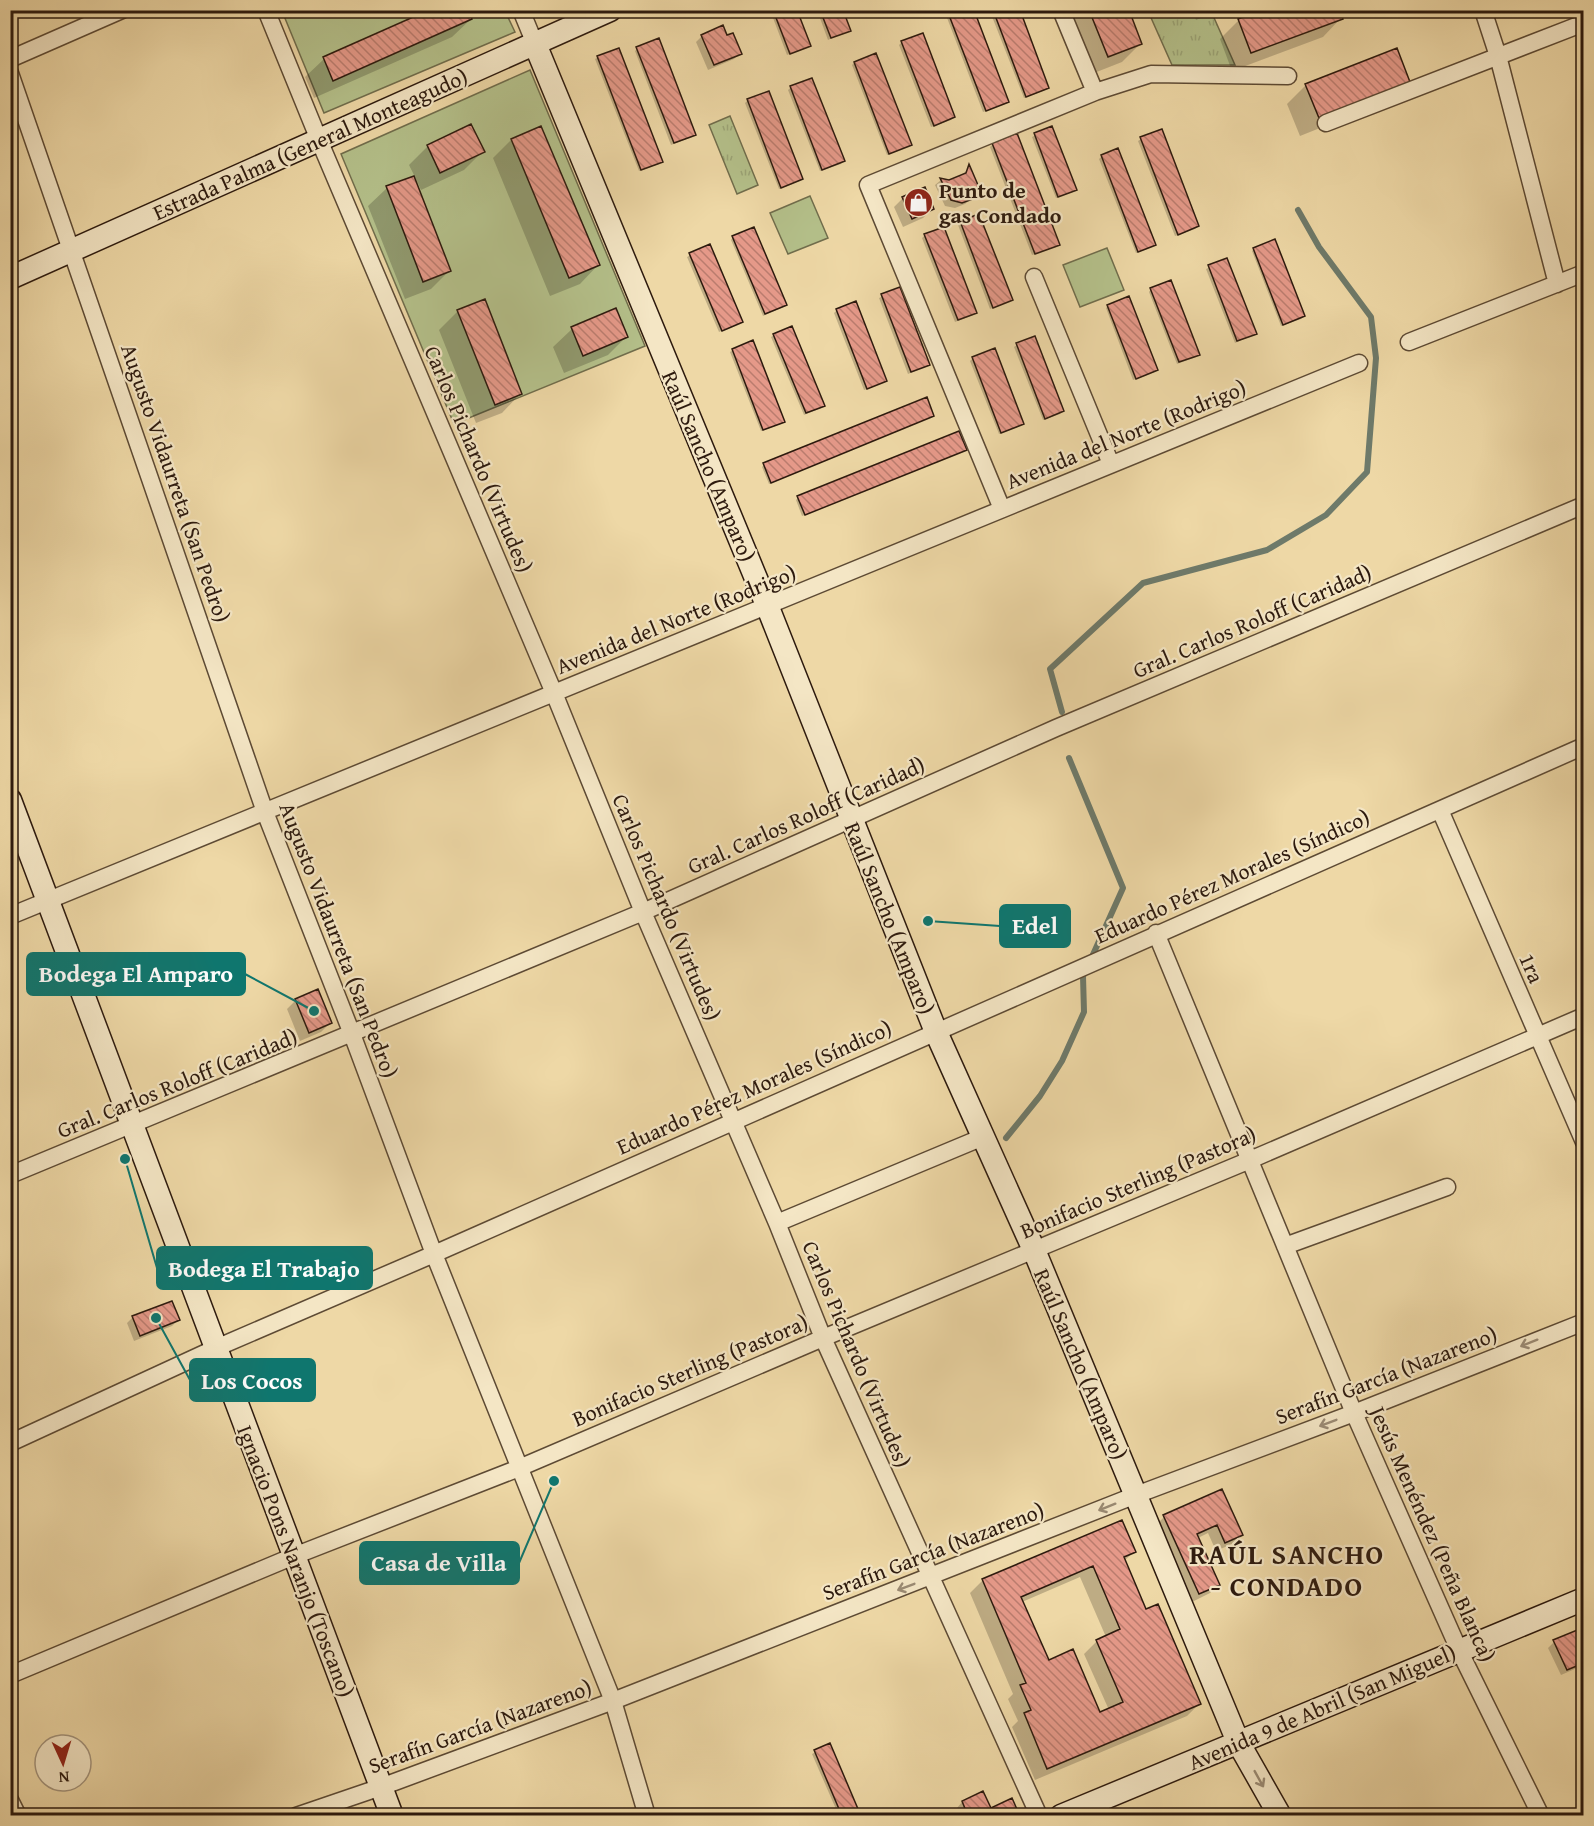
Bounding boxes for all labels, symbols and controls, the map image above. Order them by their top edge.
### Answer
street label: Estrada Palma (General Monteagudo) [147,60,473,228]
place label: Punto de gas Condado [939,174,1062,231]
shop icon: Punto de gas Condado [902,187,934,219]
street label: Augusto Vidaurreta (San Pedro) [113,339,239,627]
street label: Carlos Pichardo (Virtudes) [417,341,541,577]
street label: Raúl Sancho (Amparo) [654,365,764,567]
street label: Avenida del Norte (Rodrigo) [1001,371,1251,497]
street label: Avenida del Norte (Rodrigo) [551,556,801,682]
street label: Gral. Carlos Roloff (Caridad) [1128,556,1376,686]
street label: Gral. Carlos Roloff (Caridad) [682,748,930,882]
street label: Carlos Pichardo (Virtudes) [605,789,729,1025]
street label: Augusto Vidaurreta (San Pedro) [272,798,406,1082]
street label: Eduardo Pérez Morales (Síndico) [1089,801,1375,951]
street label: Raúl Sancho (Amparo) [837,817,943,1019]
callout: Edel [1000,905,1070,947]
text: Edel [1012,908,1058,943]
street label: 1ra [1511,948,1553,989]
callout: Bodega El Amparo [27,953,245,995]
text: Bodega El Amparo [39,956,233,991]
street label: Eduardo Pérez Morales (Síndico) [611,1012,897,1162]
street label: Gral. Carlos Roloff (Caridad) [52,1020,302,1146]
street label: Bonifacio Sterling (Pastora) [1015,1118,1261,1246]
street label: Carlos Pichardo (Virtudes) [795,1236,919,1472]
callout: Bodega El Trabajo [157,1247,372,1289]
text: Bodega El Trabajo [168,1251,360,1286]
street label: Raúl Sancho (Amparo) [1026,1263,1136,1465]
street label: Bonifacio Sterling (Pastora) [567,1306,813,1434]
street label: Serafín García (Nazareno) [1270,1318,1502,1432]
one-way arrow [1520,1338,1539,1349]
callout: Los Cocos [190,1359,315,1401]
text: Los Cocos [201,1363,303,1398]
street label: Jesús Menéndez (Peña Blanca) [1361,1398,1504,1667]
one-way arrow [1320,1418,1338,1429]
street label: Ignacio Pons Naranjo (Toscano) [229,1420,363,1702]
street label: Serafín García (Nazareno) [817,1494,1049,1608]
one-way arrow [1098,1502,1117,1513]
district label: RAÚL SANCHO - CONDADO [1189,1533,1385,1606]
callout: Casa de Villa [360,1542,519,1584]
text: Casa de Villa [371,1545,507,1580]
one-way arrow [897,1582,916,1593]
street label: Avenida 9 de Abril (San Miguel) [1183,1636,1461,1778]
street label: Serafín García (Nazareno) [364,1671,596,1781]
north arrow [33,1733,93,1793]
text: N [58,1766,70,1790]
one-way arrow [1253,1770,1265,1787]

